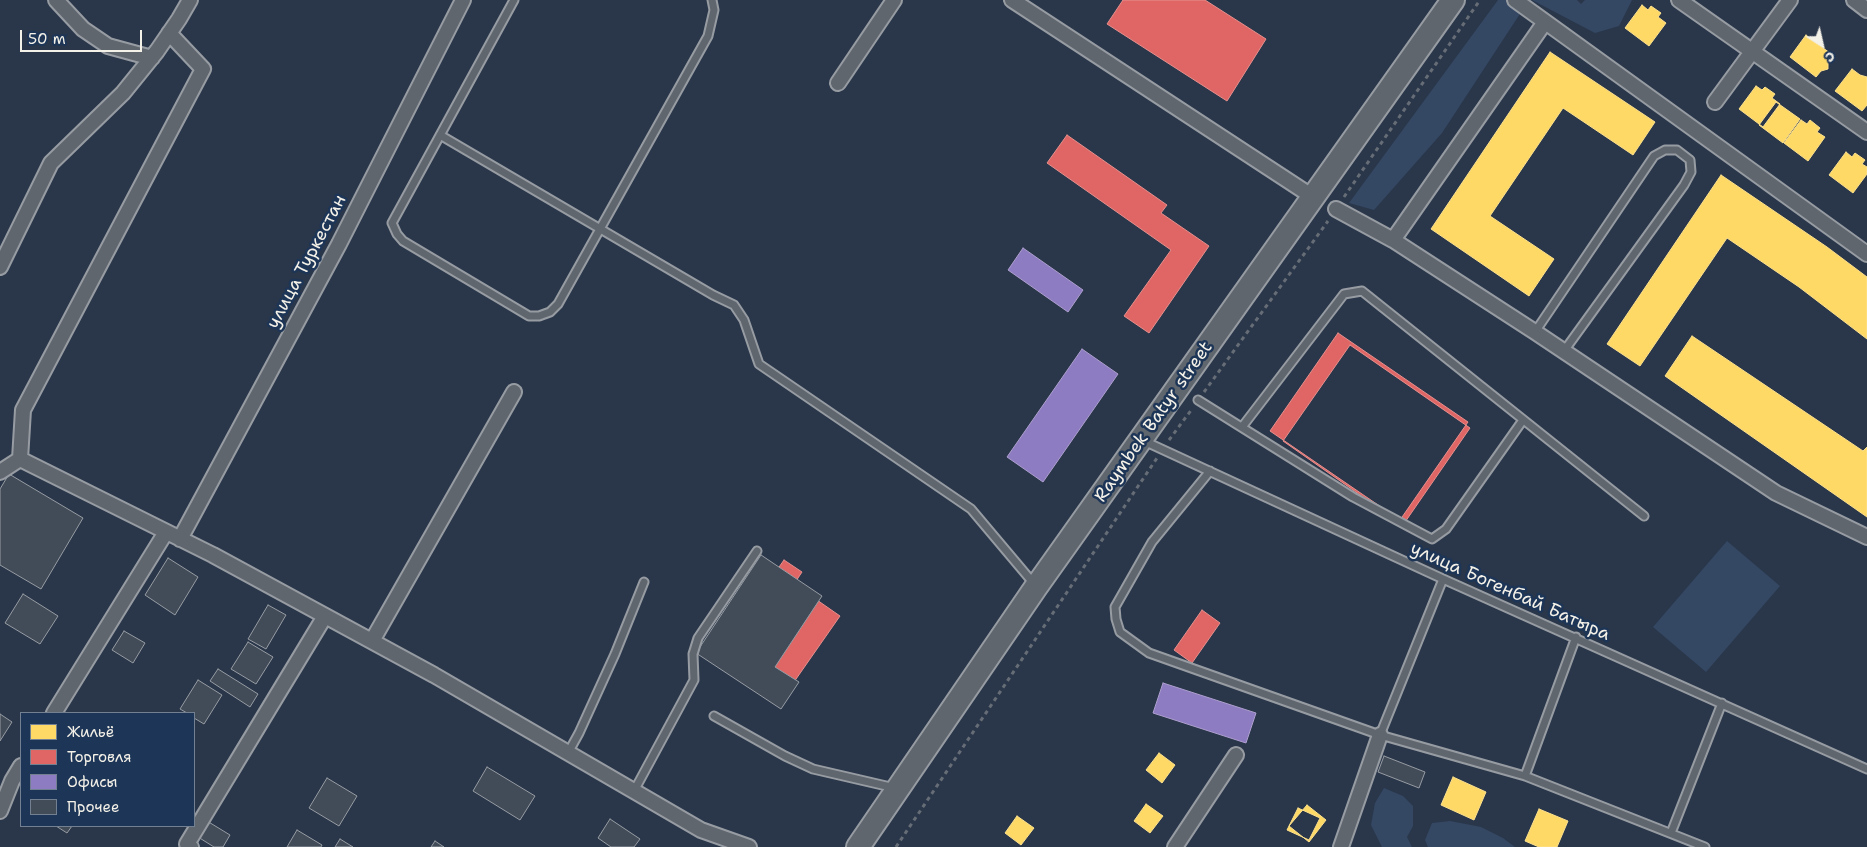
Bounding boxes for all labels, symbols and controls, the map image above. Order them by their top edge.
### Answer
scale bar [22,20,145,52]
north arrow [1797,20,1847,70]
text: 50 m [28,29,66,49]
text: С [1822,47,1839,67]
street label: улица Туркестан [263,191,351,333]
street label: Raymbek Batyr street [1090,338,1218,506]
street label: улица Богенбай Батыра [1407,538,1613,646]
legend [20,712,195,827]
text: Жильё [67,722,114,742]
text: Торговля [67,747,132,767]
text: Офисы [67,772,117,792]
text: Прочее [67,797,119,817]

